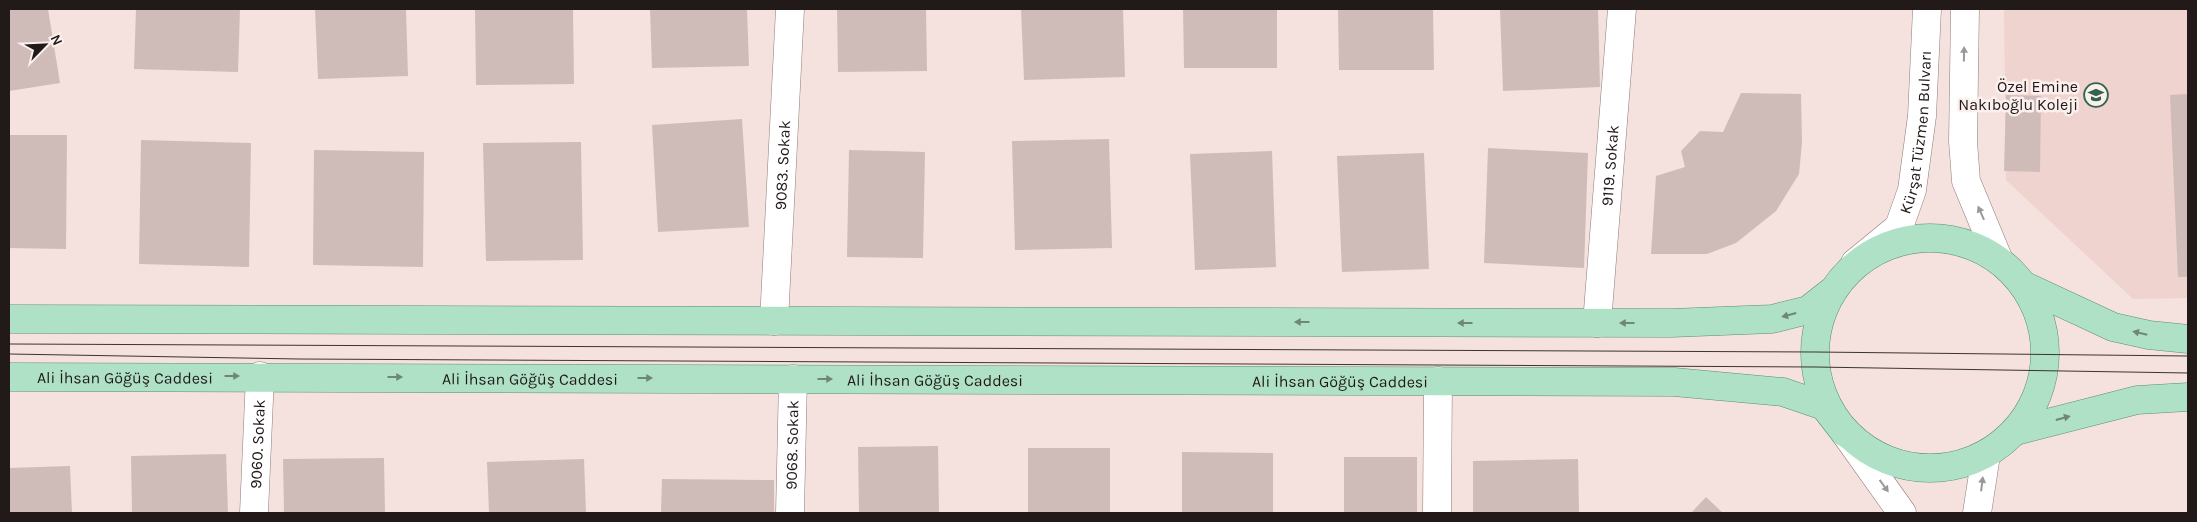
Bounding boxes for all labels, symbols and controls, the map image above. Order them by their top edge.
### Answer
north arrow [20,20,70,70]
text: N [47,32,66,48]
one-way arrow [1960,46,1968,62]
street label: Kürşat Tüzmen Bulvarı [1895,50,1935,216]
place label: Özel Emine Nakıboğlu Koleji [1958,77,2078,114]
school or university icon: Özel Emine Nakıboğlu Koleji [2083,82,2109,108]
street label: 9083. Sokak [770,120,794,211]
street label: 9119. Sokak [1597,124,1622,207]
one-way arrow [1976,206,1984,220]
one-way arrow [1781,311,1797,319]
one-way arrow [1294,318,1310,326]
one-way arrow [1456,318,1472,326]
one-way arrow [1619,319,1635,327]
one-way arrow [2132,329,2147,337]
street label: Ali İhsan Göğüş Caddesi [37,368,213,387]
street label: Ali İhsan Göğüş Caddesi [442,369,618,388]
street label: Ali İhsan Göğüş Caddesi [847,370,1023,390]
street label: Ali İhsan Göğüş Caddesi [1252,371,1428,391]
one-way arrow [225,372,241,380]
one-way arrow [387,373,403,381]
one-way arrow [637,374,653,382]
one-way arrow [817,375,833,383]
street label: 9060. Sokak [246,399,268,489]
street label: 9068. Sokak [781,400,802,490]
one-way arrow [2056,414,2071,422]
one-way arrow [1978,476,1986,492]
one-way arrow [1878,479,1889,492]

